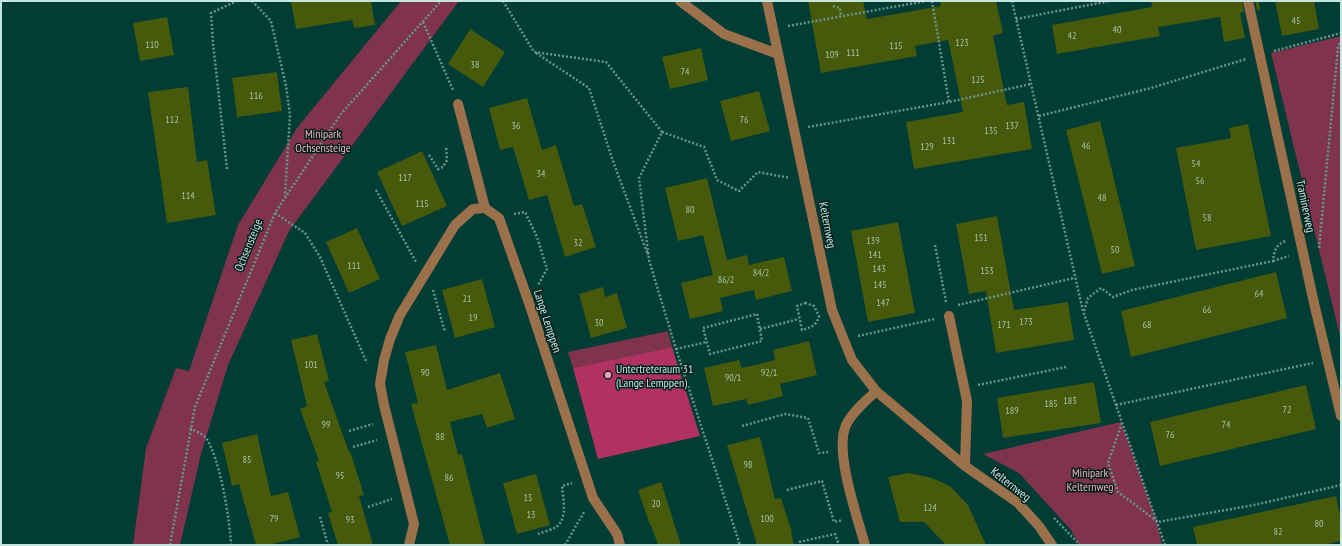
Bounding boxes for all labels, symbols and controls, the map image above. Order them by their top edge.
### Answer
house number: 45 [1292,14,1301,27]
house number: 40 [1113,23,1122,36]
house number: 42 [1068,29,1077,42]
house number: 123 [955,36,969,49]
house number: 110 [145,38,159,51]
house number: 115 [889,39,903,52]
house number: 111 [846,46,860,59]
house number: 109 [825,48,839,61]
house number: 38 [471,58,480,71]
house number: 74 [681,65,690,78]
house number: 125 [971,73,985,86]
house number: 116 [249,89,263,102]
house number: 112 [165,113,179,126]
house number: 76 [740,113,749,126]
house number: 36 [512,119,521,132]
house number: 137 [1005,119,1019,132]
house number: 135 [984,124,998,137]
park label: Minipark Ochsensteige [295,126,351,155]
house number: 131 [942,134,956,147]
house number: 46 [1082,139,1091,152]
house number: 129 [920,140,934,153]
house number: 54 [1192,157,1201,170]
house number: 34 [537,167,546,180]
house number: 117 [398,171,412,184]
house number: 56 [1196,174,1205,187]
street label: Traminerweg [1293,178,1319,234]
house number: 114 [181,189,195,202]
house number: 48 [1098,191,1107,204]
house number: 115 [415,197,429,210]
street label: Kelternweg [816,201,840,249]
house number: 80 [686,203,695,216]
house number: 58 [1203,211,1212,224]
street label: Ochsensteige [231,216,265,273]
house number: 151 [974,231,988,244]
house number: 139 [866,234,880,247]
house number: 32 [574,236,583,249]
house number: 50 [1111,243,1120,256]
house number: 141 [868,248,882,261]
house number: 111 [347,259,361,272]
house number: 143 [872,262,886,275]
house number: 153 [980,264,994,277]
house number: 84/2 [753,266,769,279]
house number: 86/2 [718,273,734,286]
house number: 145 [873,278,887,291]
house number: 64 [1255,287,1264,300]
street label: Lange Lemppen [531,288,565,354]
house number: 21 [463,292,472,305]
house number: 147 [876,296,890,309]
house number: 66 [1203,303,1212,316]
house number: 19 [469,311,478,324]
house number: 173 [1019,315,1033,328]
house number: 30 [595,316,604,329]
house number: 171 [997,318,1011,331]
house number: 68 [1143,318,1152,331]
house number: 101 [304,358,318,371]
place label: Untertreteraum 31 (Lange Lemppen) [616,361,693,390]
house number: 90 [421,366,430,379]
house number: 92/1 [761,366,777,379]
marker: Untertreteraum 31 (Lange Lemppen) [603,370,613,380]
house number: 90/1 [725,371,741,384]
house number: 183 [1063,394,1077,407]
house number: 185 [1044,397,1058,410]
house number: 72 [1283,403,1292,416]
house number: 189 [1005,404,1019,417]
house number: 99 [322,418,331,431]
house number: 74 [1222,418,1231,431]
house number: 76 [1166,428,1175,441]
house number: 88 [436,430,445,443]
house number: 85 [243,453,252,466]
house number: 98 [744,458,753,471]
street label: Kelternweg [988,464,1034,504]
park label: Minipark Kelternweg [1067,465,1113,494]
house number: 95 [336,469,345,482]
house number: 86 [445,471,454,484]
house number: 15 [524,491,533,504]
house number: 20 [652,497,661,510]
house number: 124 [923,501,937,514]
house number: 13 [527,508,536,521]
house number: 79 [270,512,279,525]
house number: 100 [760,512,774,525]
house number: 93 [346,513,355,526]
house number: 80 [1315,517,1324,530]
house number: 82 [1274,525,1283,538]

